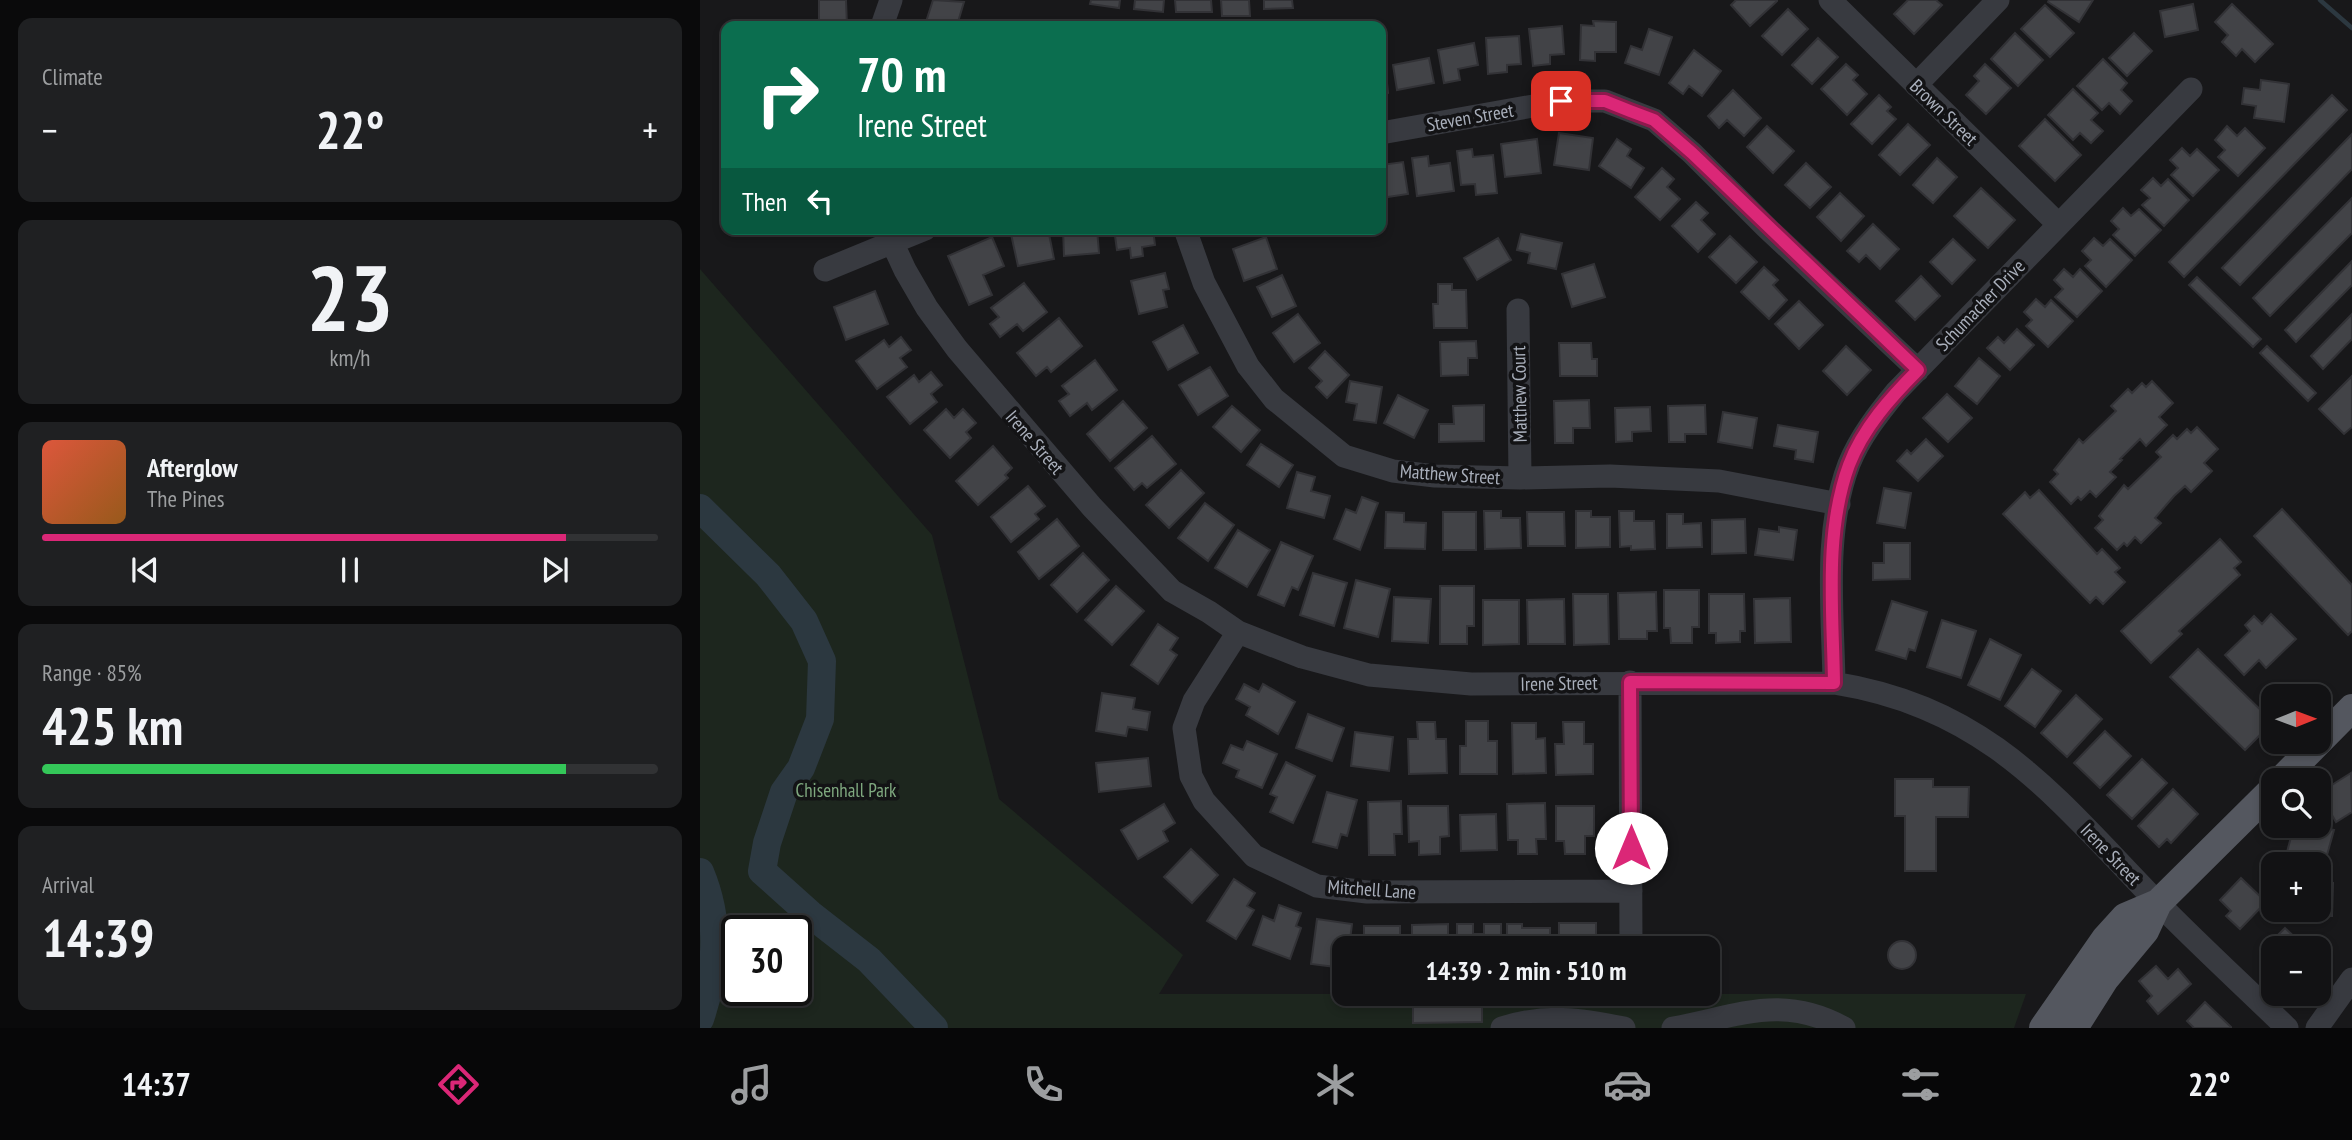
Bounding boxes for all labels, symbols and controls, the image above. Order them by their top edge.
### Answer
text: 70 m [857,42,946,106]
icon: right [742,49,833,140]
text: Climate [42,62,103,91]
pin [1531,71,1591,131]
street label: Brown Street [1905,74,1983,151]
icon: arrive [1542,82,1580,120]
text: 22° [316,96,384,163]
street label: Steven Street [1425,97,1516,136]
text: Irene Street [857,104,987,146]
text: − [42,105,58,154]
text: + [642,105,658,154]
icon: left [801,182,839,220]
text: Then [742,185,787,218]
text: 23 [307,238,394,356]
street label: Schumacher Drive [1930,254,2030,356]
text: km/h [330,343,370,372]
street label: Matthew Court [1506,345,1532,443]
street label: Irene Street [1001,405,1070,480]
text: Afterglow [147,451,238,484]
street label: Matthew Street [1399,459,1502,490]
text: The Pines [147,484,225,513]
icon: previous [126,551,164,589]
icon: pause [331,551,369,589]
icon: next [536,551,574,589]
text: Range · 85% [42,658,142,687]
street label: Irene Street [1520,670,1598,696]
north arrow [2261,684,2331,754]
map controls [2261,684,2331,1006]
text: 425 km [42,692,183,759]
button: search [2261,768,2331,838]
park label: Chisenhall Park [796,778,897,802]
position arrow [1594,811,1668,885]
street label: Irene Street [2076,818,2147,891]
button: + [2261,852,2331,922]
text: Arrival [42,870,94,899]
street label: Mitchell Lane [1327,874,1417,904]
text: 14:39 [42,904,154,971]
speed limit sign: 30 [721,915,812,1006]
button: − [2261,936,2331,1006]
text: 14:39 · 2 min · 510 m [1426,954,1626,987]
icon: directions [434,1060,483,1109]
icon: music [727,1060,776,1109]
icon: phone [1019,1060,1068,1109]
icon: climate [1311,1060,1360,1109]
icon: car [1603,1060,1652,1109]
icon: filters [1896,1060,1945,1109]
text: 14:37 [122,1063,191,1105]
text: 22° [2188,1063,2230,1105]

